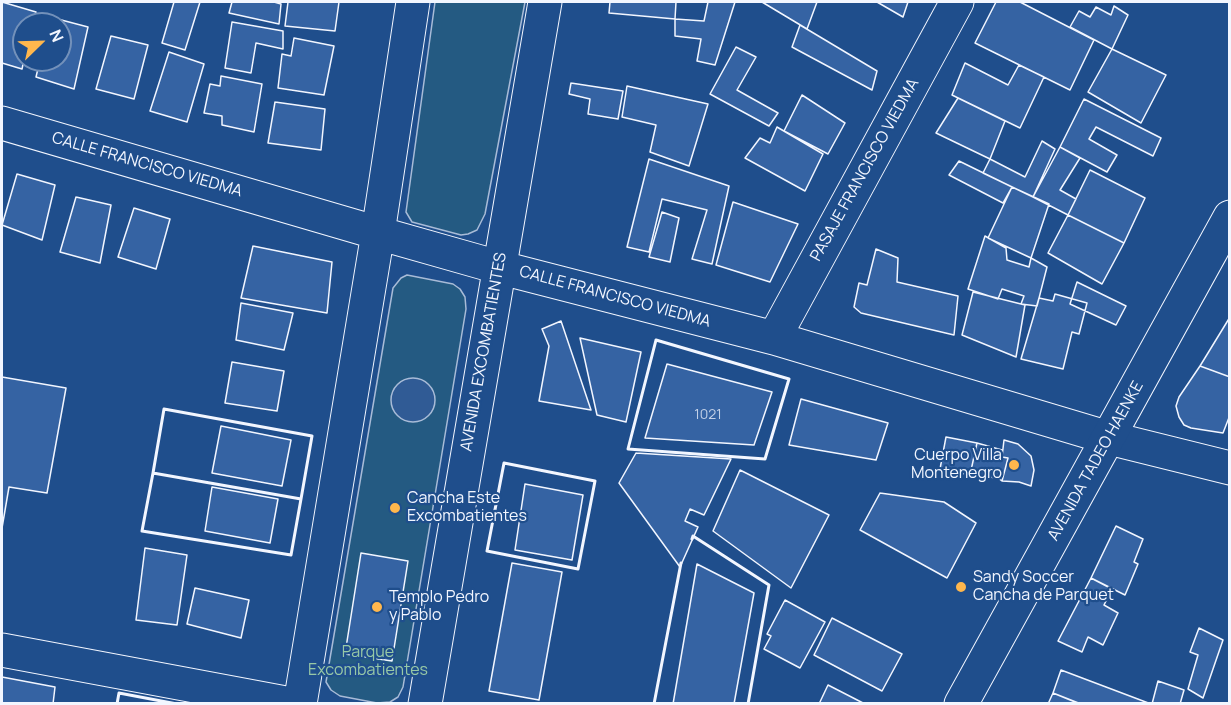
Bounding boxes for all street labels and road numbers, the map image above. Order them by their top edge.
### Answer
street label: PASAJE FRANCISCO VIEDMA [807,75,923,265]
street label: CALLE FRANCISCO VIEDMA [50,129,244,201]
street label: AVENIDA EXCOMBATIENTES [457,251,511,453]
street label: CALLE FRANCISCO VIEDMA [517,262,713,332]
street label: AVENIDA TADEO HAENKE [1044,378,1148,544]

